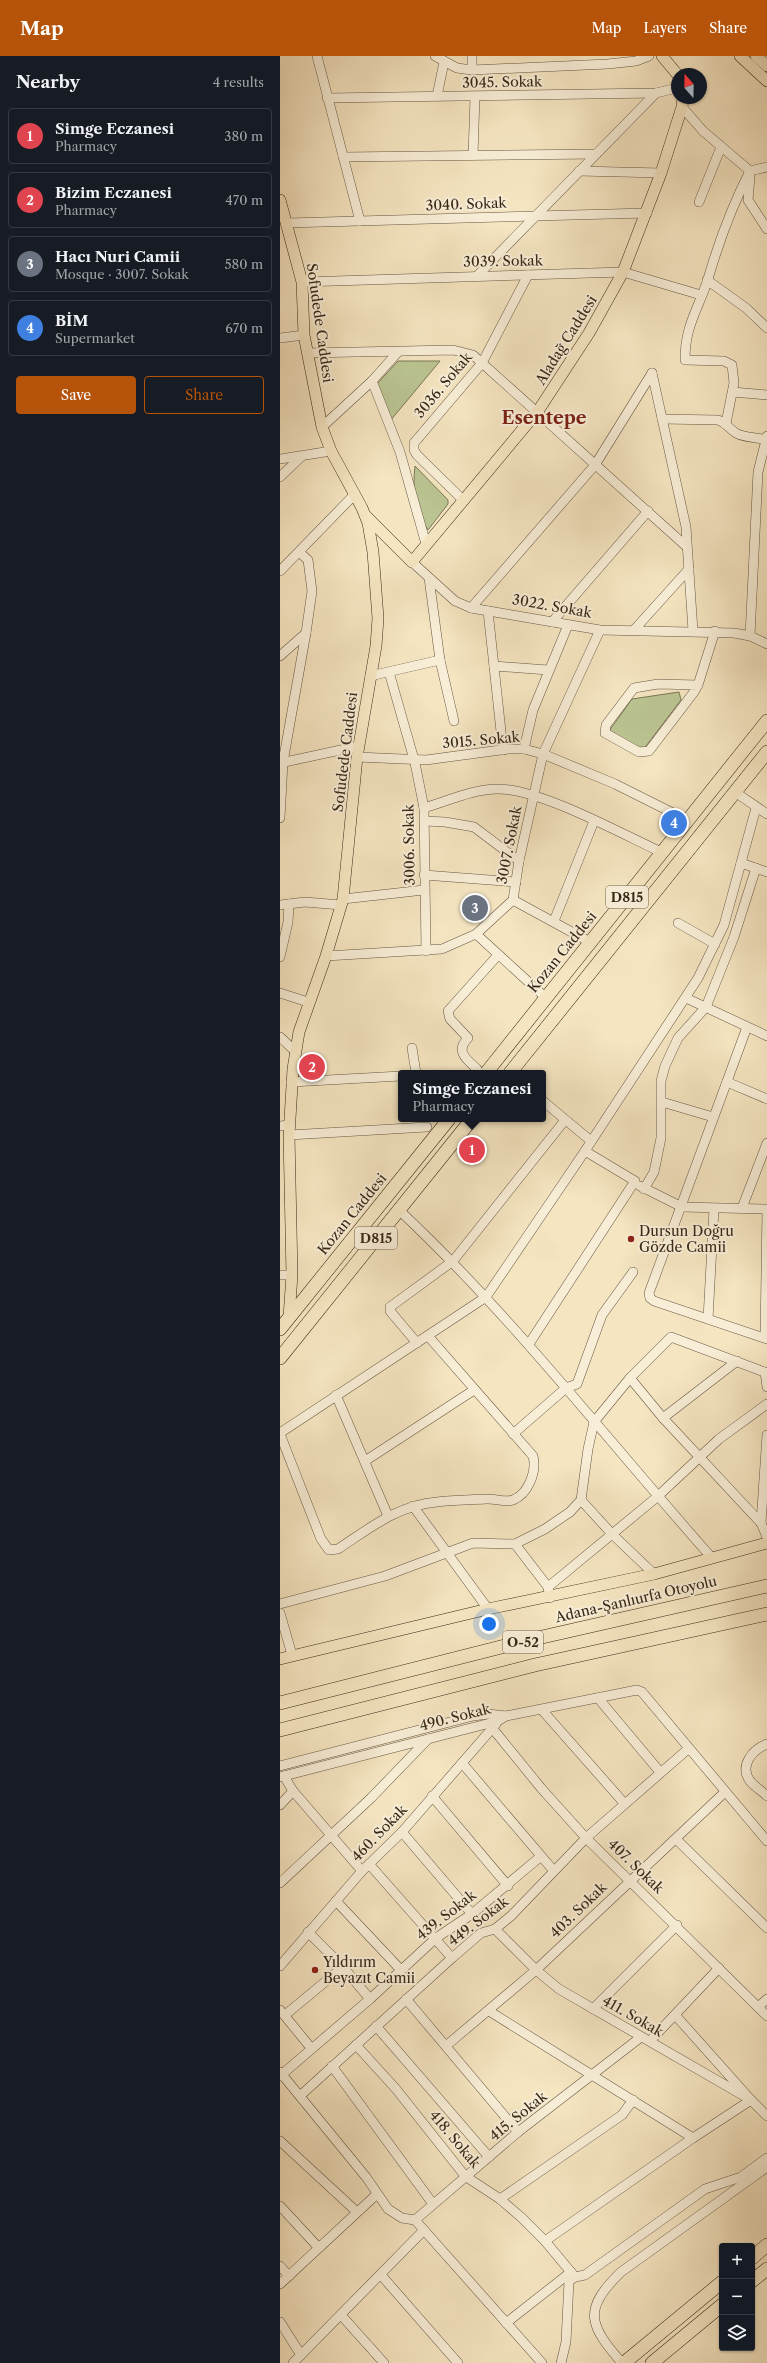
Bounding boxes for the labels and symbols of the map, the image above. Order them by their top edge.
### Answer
north arrow [671,68,707,104]
street label: 3045. Sokak [462,72,543,92]
street label: 3040. Sokak [425,194,508,214]
street label: 3039. Sokak [463,251,544,271]
street label: Sofudede Caddesi [303,262,337,384]
street label: Aladağ Caddesi [531,292,601,389]
street label: 3036. Sokak [410,348,476,421]
district label: Esentepe [501,407,587,429]
street label: 3022. Sokak [511,590,594,622]
street label: Sofudede Caddesi [329,691,361,813]
street label: 3015. Sokak [442,728,521,752]
street label: 3006. Sokak [399,803,419,886]
street label: 3007. Sokak [493,803,526,886]
pin: 4 [661,808,687,838]
road number: D815 [606,886,648,908]
pin: 3 [462,893,488,923]
street label: Kozan Caddesi [524,908,600,996]
pin: 2 [299,1052,325,1082]
pin: 1 [459,1135,485,1165]
street label: Kozan Caddesi [314,1170,390,1258]
place label: Dursun Doğru Gözde Camii [639,1222,734,1256]
road number: D815 [355,1227,397,1249]
marker: Dursun Doğru Gözde Camii [626,1234,636,1244]
street label: Adana-Şanlıurfa Otoyolu [552,1572,719,1627]
your location [479,1614,499,1634]
road number: O-52 [503,1631,543,1653]
street label: 490. Sokak [418,1699,493,1735]
street label: 460. Sokak [347,1800,411,1865]
street label: 407. Sokak [604,1835,668,1898]
street label: 403. Sokak [546,1878,611,1942]
street label: 439. Sokak [412,1885,480,1944]
street label: 449. Sokak [444,1892,513,1950]
place label: Yıldırım Beyazıt Camii [322,1953,415,1987]
marker: Yıldırım Beyazıt Camii [310,1965,320,1975]
street label: 411. Sokak [599,1991,668,2041]
street label: 415. Sokak [485,2087,551,2145]
street label: 418. Sokak [426,2106,485,2172]

